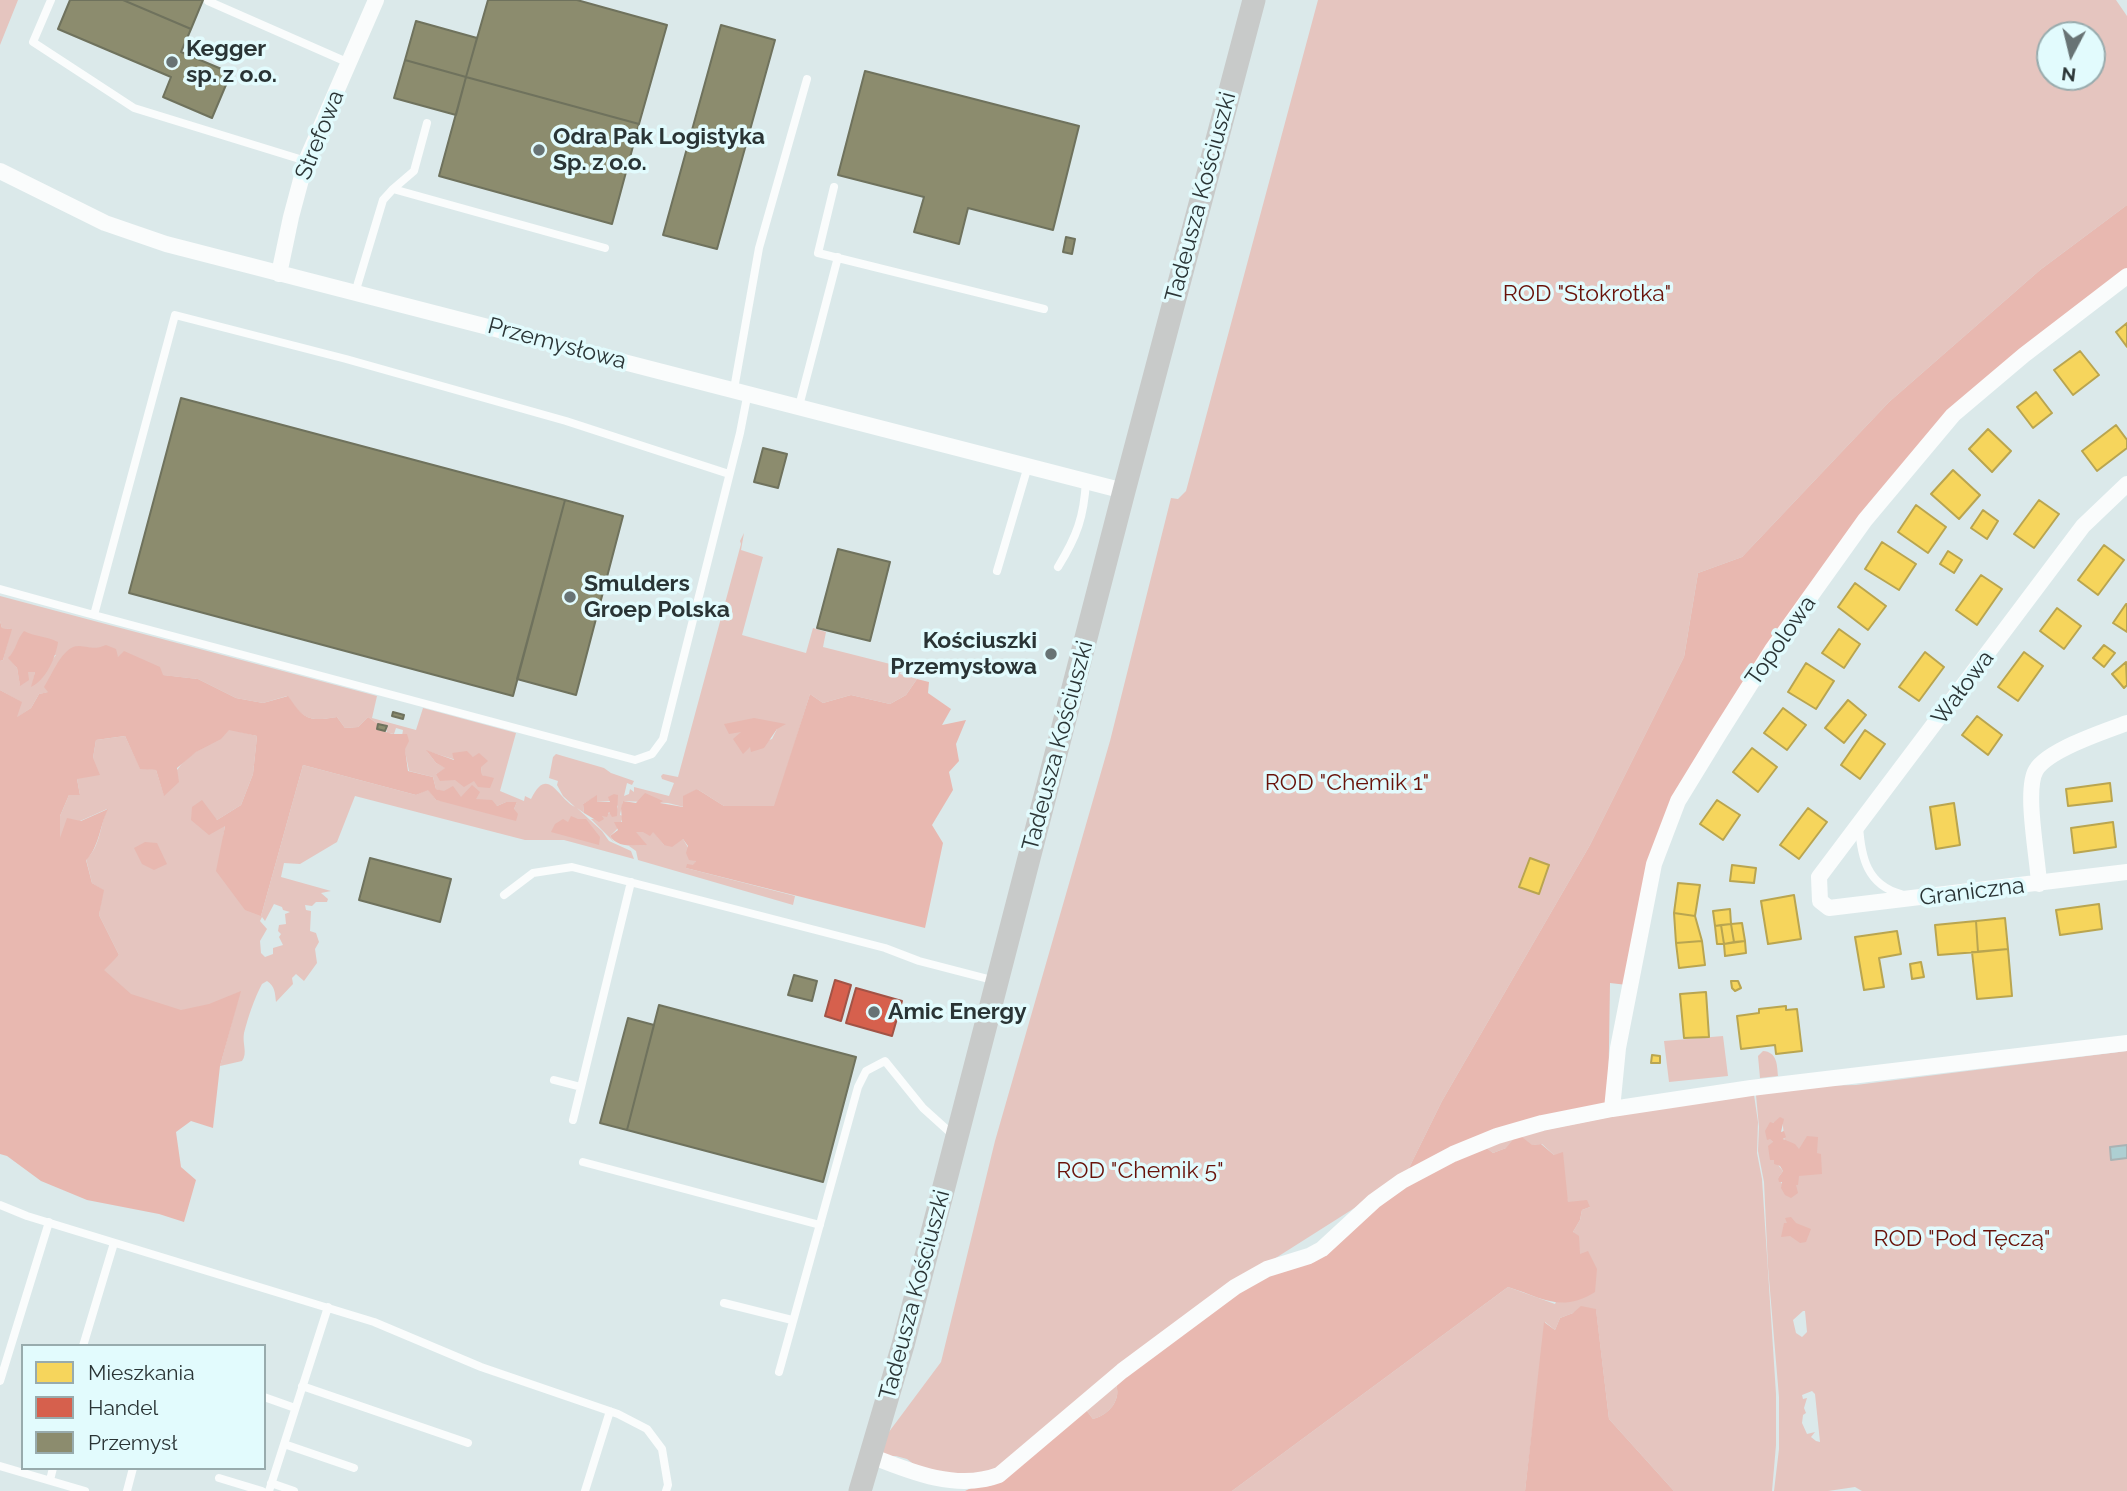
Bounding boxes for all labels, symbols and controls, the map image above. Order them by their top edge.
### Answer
north arrow [2036,21,2106,91]
place label: Kegger sp. z o.o. [186,35,277,89]
marker: Kegger sp. z o.o. [164,54,180,70]
text: N [2060,63,2077,87]
street label: Strefowa [290,86,350,184]
street label: Tadeusza Kościuszki [1160,89,1242,305]
place label: Odra Pak Logistyka Sp. z o.o. [553,123,765,177]
marker: Odra Pak Logistyka Sp. z o.o. [531,142,547,158]
park label: ROD "Stokrotka" [1503,280,1671,308]
street label: Przemysłowa [485,312,629,376]
place label: Smulders Groep Polska [584,570,730,624]
marker: Smulders Groep Polska [562,589,578,605]
street label: Topolowa [1740,591,1822,691]
place label: Kościuszki Przemysłowa [890,627,1037,681]
street label: Tadeusza Kościuszki [1017,638,1099,854]
street label: Wałowa [1926,645,2000,731]
marker: Kościuszki Przemysłowa [1043,646,1059,662]
park label: ROD "Chemik 1" [1265,769,1429,797]
street label: Graniczna [1918,872,2026,912]
place label: Amic Energy [888,998,1027,1026]
marker: Amic Energy [866,1004,882,1020]
park label: ROD "Chemik 5" [1056,1157,1224,1185]
street label: Tadeusza Kościuszki [874,1187,956,1403]
park label: ROD "Pod Tęczą" [1873,1225,2051,1253]
legend [21,1344,266,1470]
text: Mieszkania [88,1360,195,1385]
text: Handel [88,1395,158,1420]
text: Przemysł [88,1430,177,1455]

